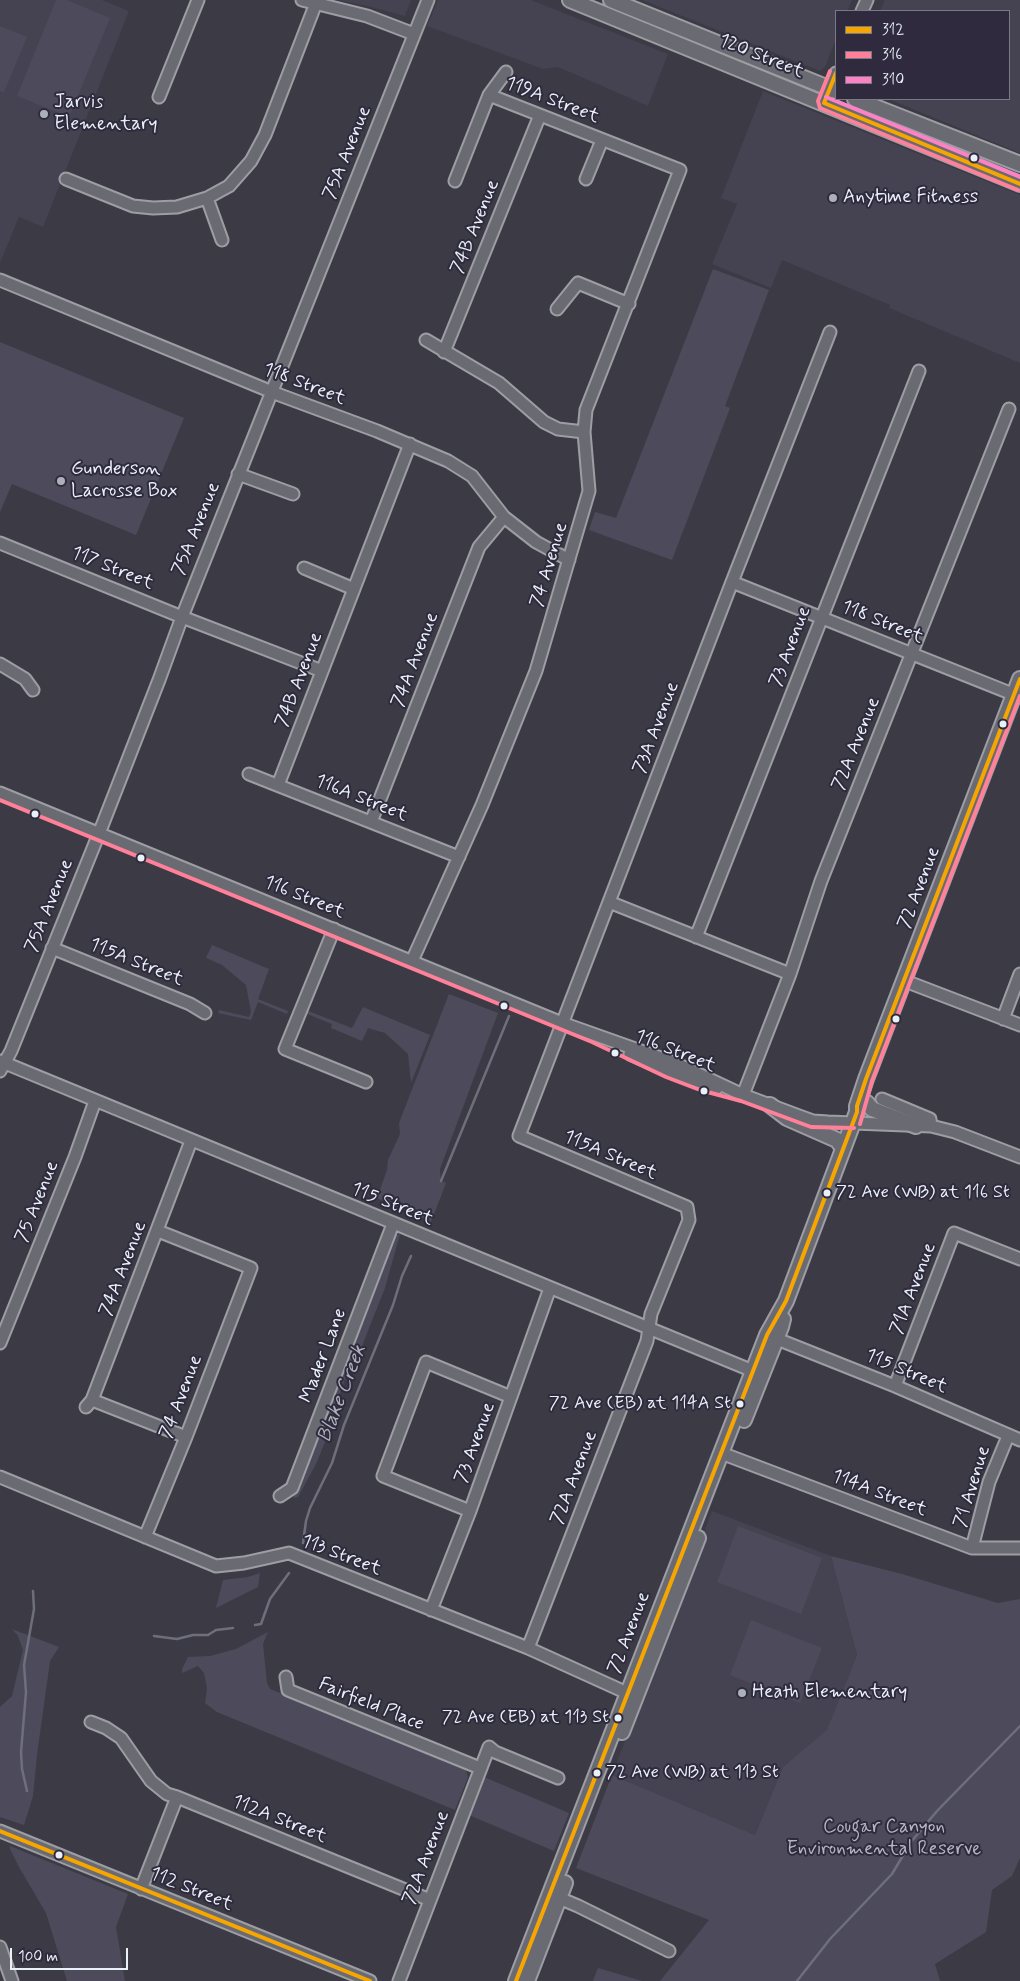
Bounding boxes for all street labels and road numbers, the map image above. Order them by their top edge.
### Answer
street label: 120 Street [715,30,807,84]
street label: 119A Street [502,73,602,129]
street label: 75A Avenue [319,103,377,203]
street label: 74B Avenue [447,176,505,278]
street label: 118 Street [260,359,348,411]
street label: 75A Avenue [168,479,226,579]
street label: 74 Avenue [526,520,574,610]
street label: 117 Street [67,542,157,596]
street label: 118 Street [838,596,926,650]
street label: 73 Avenue [765,604,817,690]
street label: 74A Avenue [387,609,445,711]
street label: 74B Avenue [271,629,329,731]
street label: 73A Avenue [629,679,685,777]
street label: 72A Avenue [828,694,886,794]
street label: 116A Street [311,770,411,828]
street label: 72 Avenue [894,844,946,932]
street label: 75A Avenue [21,856,79,956]
street label: 116 Street [260,871,348,925]
street label: 115A Street [86,934,186,992]
street label: 116 Street [631,1025,719,1079]
street label: 115A Street [560,1126,660,1186]
street label: 75 Avenue [11,1158,65,1246]
street label: 115 Street [348,1178,436,1232]
street label: 74A Avenue [95,1218,153,1320]
street label: 71A Avenue [886,1240,942,1338]
street label: Mader Lane [296,1306,352,1406]
street label: 115 Street [862,1345,950,1399]
street label: 74 Avenue [156,1352,208,1442]
street label: 73 Avenue [451,1400,501,1486]
street label: 72A Avenue [547,1428,603,1528]
street label: 71 Avenue [950,1443,996,1531]
street label: 114A Street [828,1465,930,1523]
street label: 113 Street [298,1530,384,1582]
street label: 72 Avenue [604,1589,656,1677]
street label: Fairfield Place [315,1674,427,1736]
street label: 112A Street [228,1791,330,1849]
street label: 72A Avenue [399,1808,455,1908]
street label: 112 Street [146,1863,236,1917]

